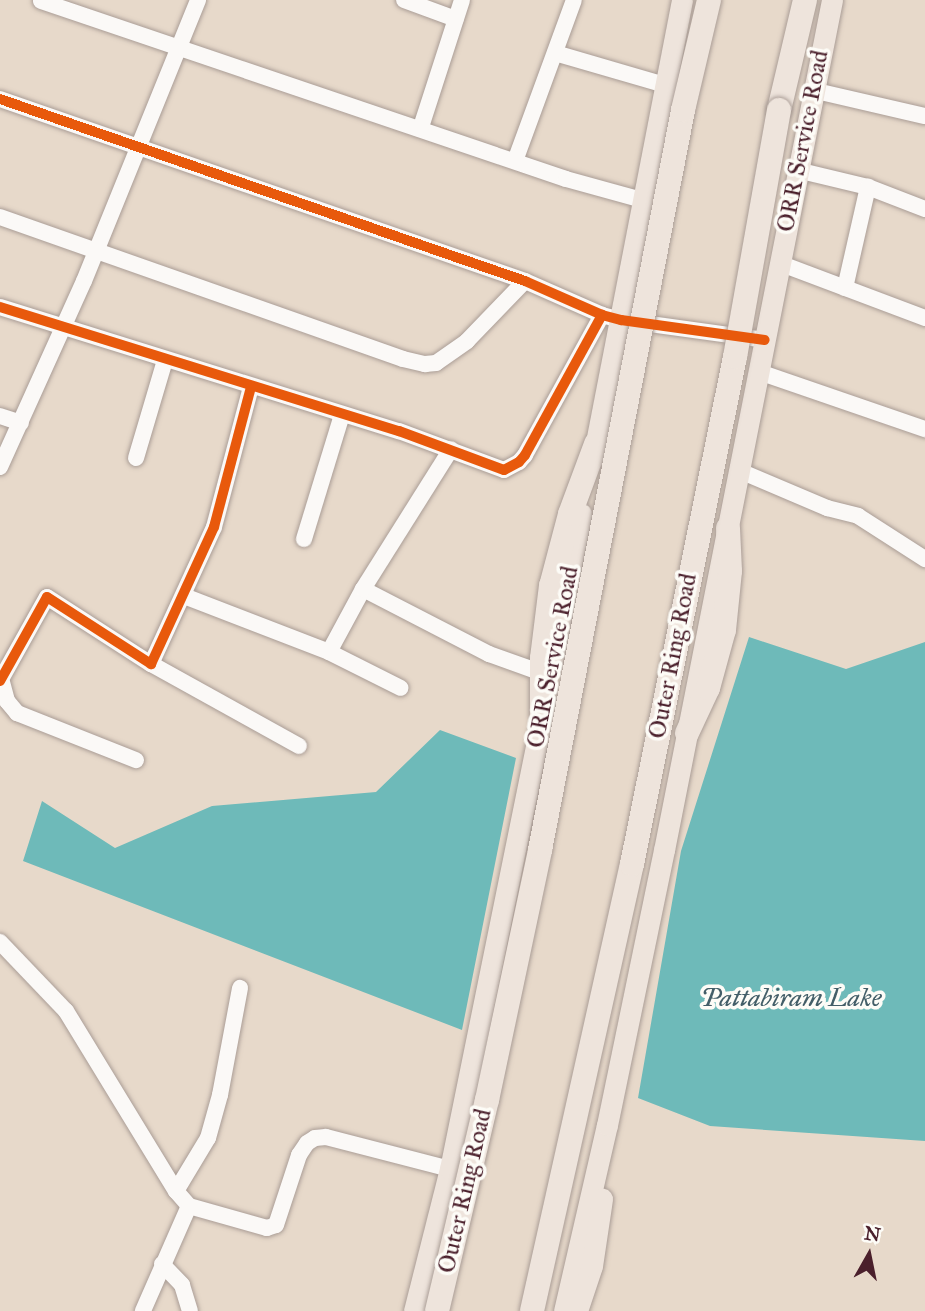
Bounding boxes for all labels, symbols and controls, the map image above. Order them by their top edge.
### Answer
street label: ORR Service Road [771,48,835,234]
street label: ORR Service Road [521,564,585,750]
street label: Outer Ring Road [643,571,703,741]
water label: Pattabiram Lake [701,982,881,1014]
street label: Outer Ring Road [432,1106,498,1276]
north arrow [834,1220,904,1290]
text: N [863,1221,882,1246]

